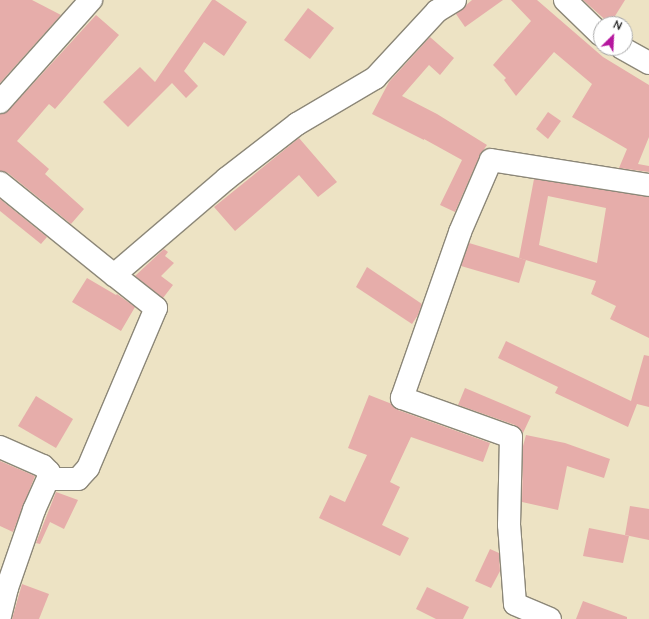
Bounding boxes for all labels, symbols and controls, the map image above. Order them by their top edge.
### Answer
north arrow [593,16,633,56]
text: N [611,17,624,34]

